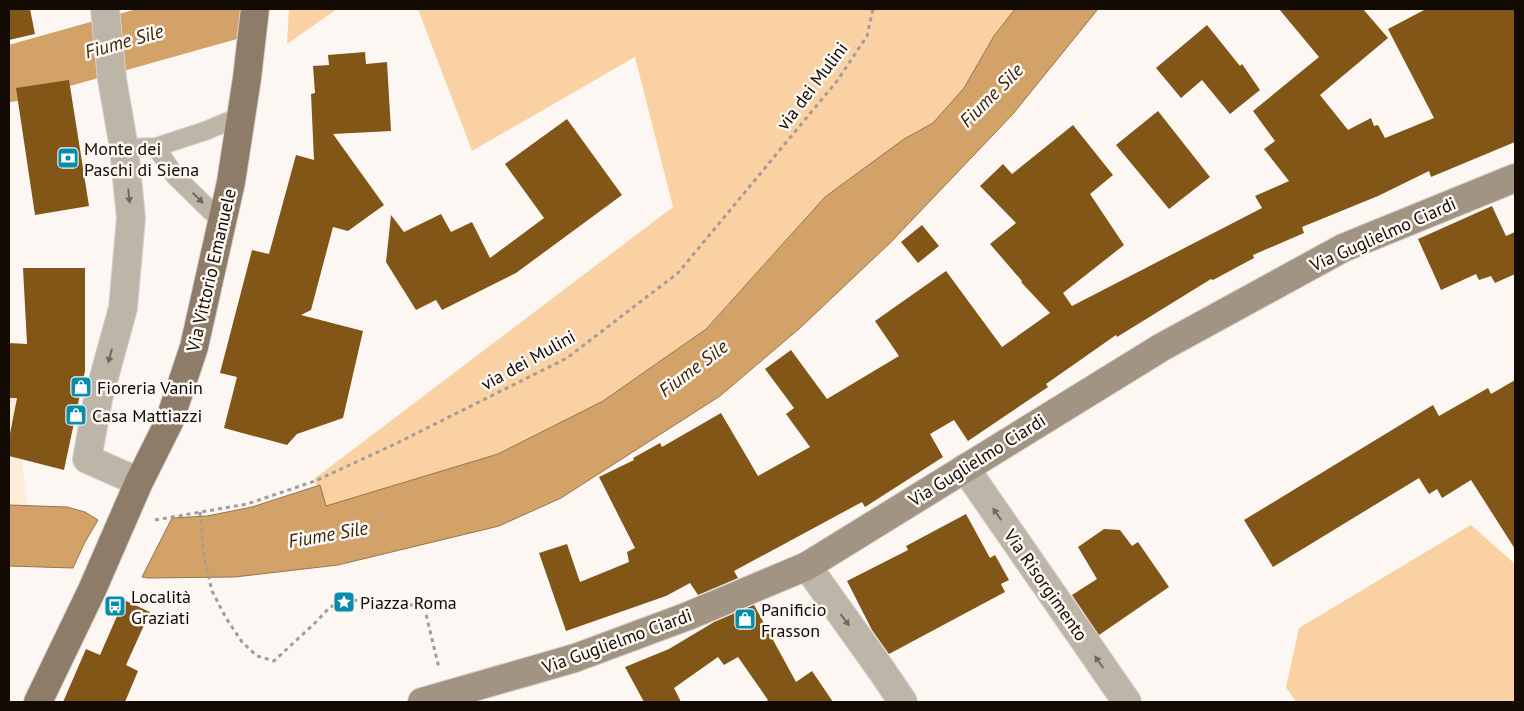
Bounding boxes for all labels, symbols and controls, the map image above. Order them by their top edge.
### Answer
water label: Fiume Sile [82,18,166,64]
street label: via dei Mulini [771,37,853,135]
water label: Fiume Sile [954,58,1028,132]
place label: Monte dei Paschi di Siena [84,137,199,181]
bank icon: Monte dei Paschi di Siena [56,146,80,170]
street label: Via Vittorio Emanuele [181,186,241,355]
one-way arrow [125,189,133,205]
street label: Via Guglielmo Ciardi [1306,191,1460,277]
one-way arrow [191,192,203,204]
street label: via dei Mulini [477,325,579,395]
water label: Fiume Sile [654,334,733,402]
one-way arrow [105,349,113,364]
shop icon: Fioreria Vanin [69,375,93,399]
place label: Fioreria Vanin [97,376,203,399]
shop icon: Casa Mattiazzi [64,403,88,427]
place label: Casa Mattiazzi [92,404,202,427]
street label: Via Guglielmo Ciardi [903,409,1050,512]
one-way arrow [992,507,1002,521]
water label: Fiume Sile [286,515,370,553]
street label: Via Risorgimento [998,524,1093,645]
place label: Località Graziati [131,585,191,629]
place icon: Piazza Roma [332,590,356,614]
place label: Piazza Roma [360,591,457,614]
bus stop icon: Località Graziati [103,594,127,618]
place label: Panificio Frasson [761,598,826,642]
street label: Via Guglielmo Ciardi [538,603,695,679]
shop icon: Panificio Frasson [733,607,757,631]
one-way arrow [840,613,850,626]
one-way arrow [1094,655,1104,669]

